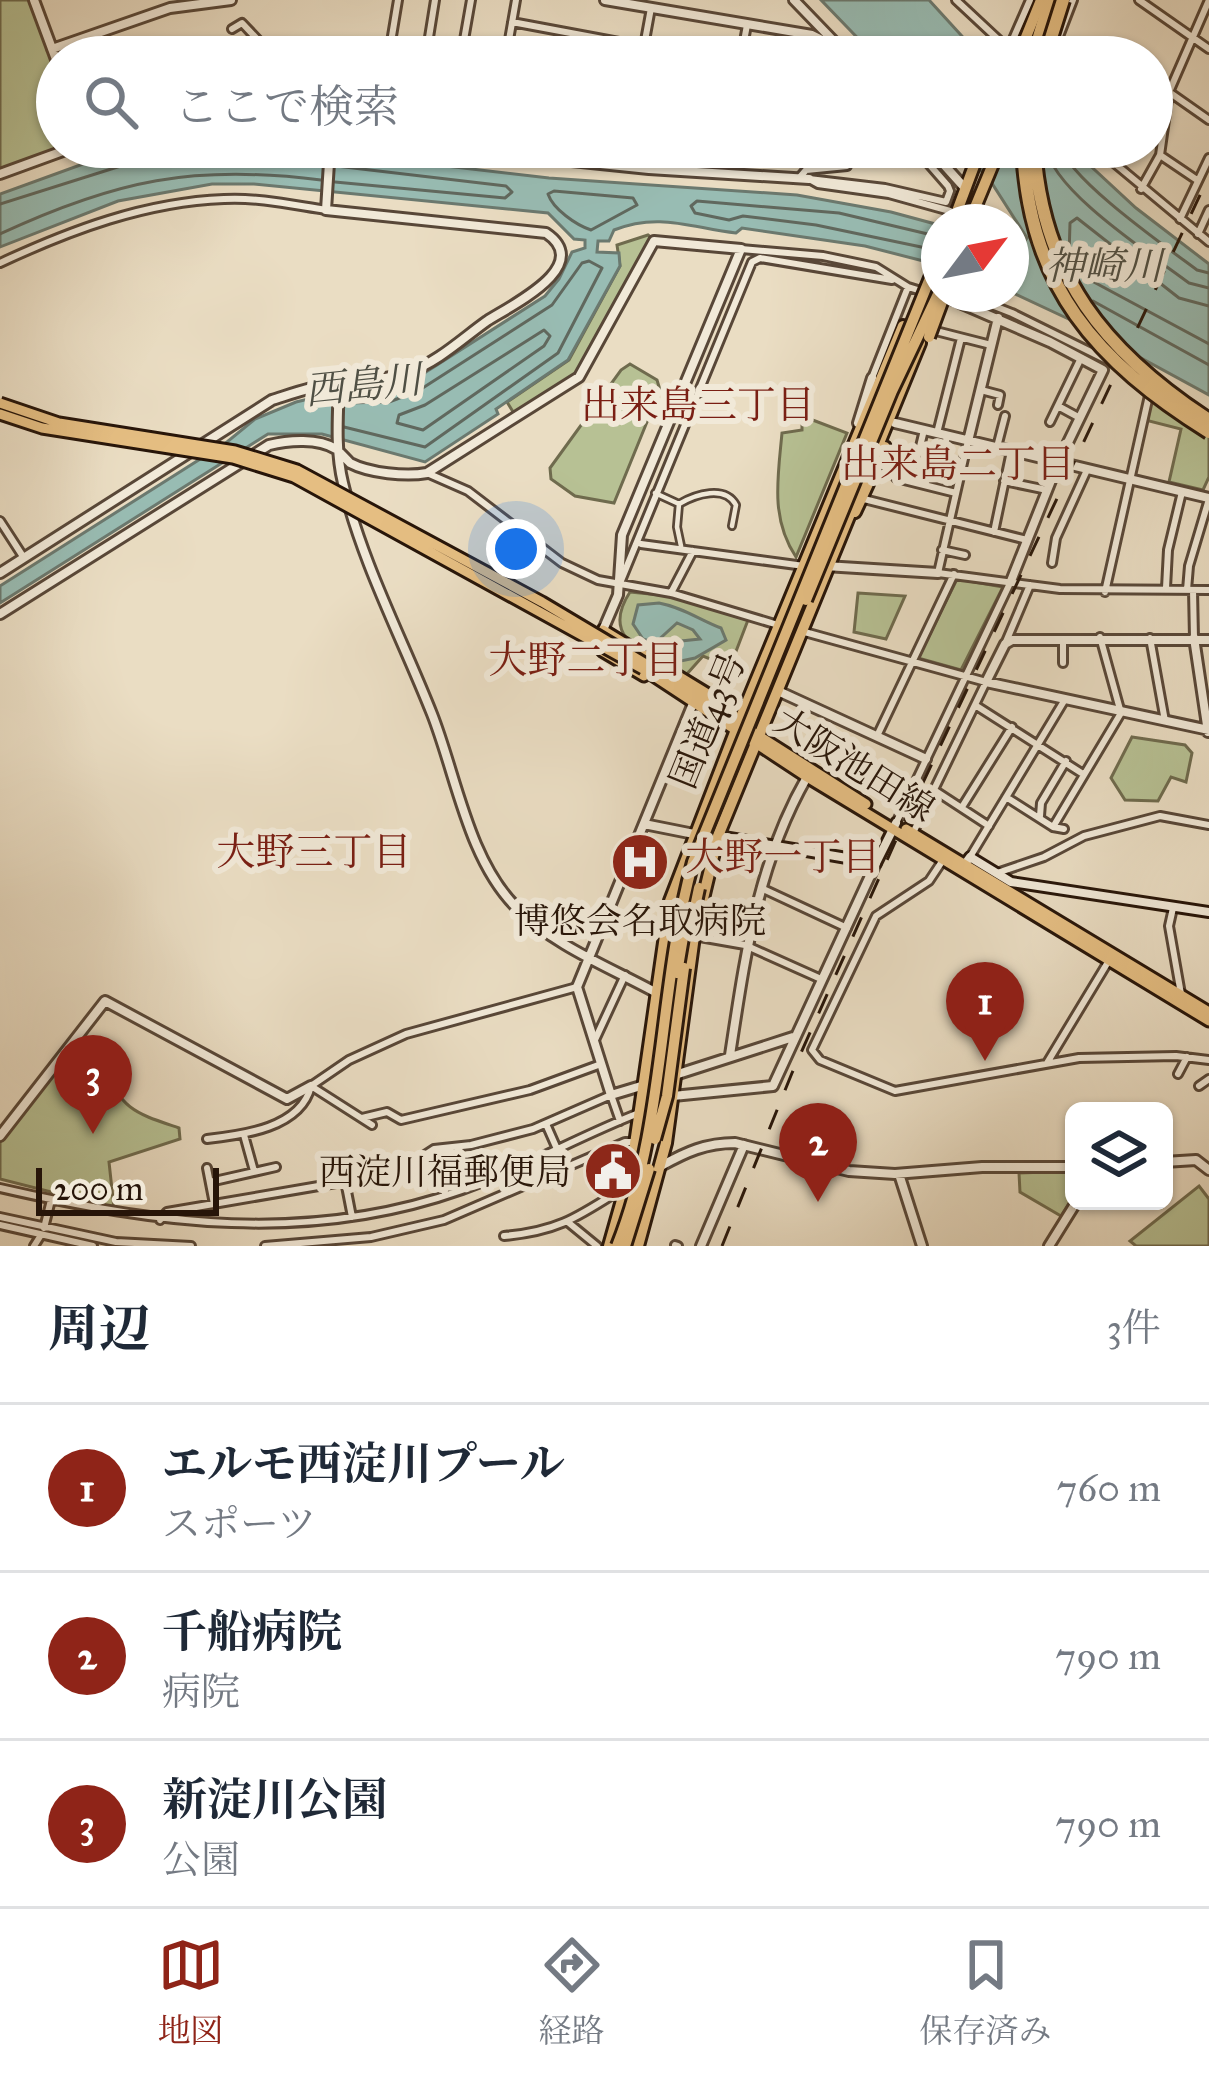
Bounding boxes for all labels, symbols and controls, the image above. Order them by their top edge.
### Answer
search box [36,36,1173,168]
icon: search [78,69,144,135]
text: ここで検索 [174,79,399,134]
north arrow [921,204,1029,312]
water label: 神崎川 [1045,242,1166,290]
water label: 西島川 [302,355,428,415]
district label: 出来島三丁目 [581,381,815,429]
district label: 出来島二丁目 [841,440,1075,488]
your location [486,519,546,579]
district label: 大野二丁目 [488,636,684,684]
street label: 国道43号 [661,646,755,795]
street label: 大阪池田線 [766,698,942,831]
district label: 大野三丁目 [216,828,412,876]
hospital icon: 博悠会名取病院 [609,831,671,893]
district label: 大野一丁目 [685,833,881,881]
place label: 博悠会名取病院 [514,899,766,943]
pin: 1 [946,962,1024,1061]
pin: 3 [54,1035,132,1134]
map controls [1065,1102,1173,1210]
button: layers [1065,1102,1173,1210]
pin: 2 [779,1103,857,1202]
public building icon: 西淀川福郵便局 [582,1140,644,1202]
place label: 西淀川福郵便局 [319,1150,571,1194]
scale bar [36,1162,219,1215]
text: 200 m [54,1169,144,1209]
text: 周辺 [48,1298,150,1360]
text: 3件 [1106,1304,1161,1352]
text: エルモ西淀川プール [162,1436,565,1491]
text: 1 [79,1464,95,1512]
text: 760 m [1056,1464,1161,1512]
text: スポーツ [162,1500,316,1548]
text: 千船病院 [162,1604,342,1659]
text: 2 [77,1632,97,1680]
text: 790 m [1055,1632,1161,1680]
text: 病院 [162,1668,240,1716]
text: 新淀川公園 [162,1772,387,1827]
text: 3 [79,1800,95,1848]
text: 790 m [1055,1800,1161,1848]
text: 公園 [162,1836,240,1884]
tab: 地図 [158,1932,224,2051]
tab: 経路 [539,1932,605,2051]
tab: 保存済み [920,1932,1052,2051]

